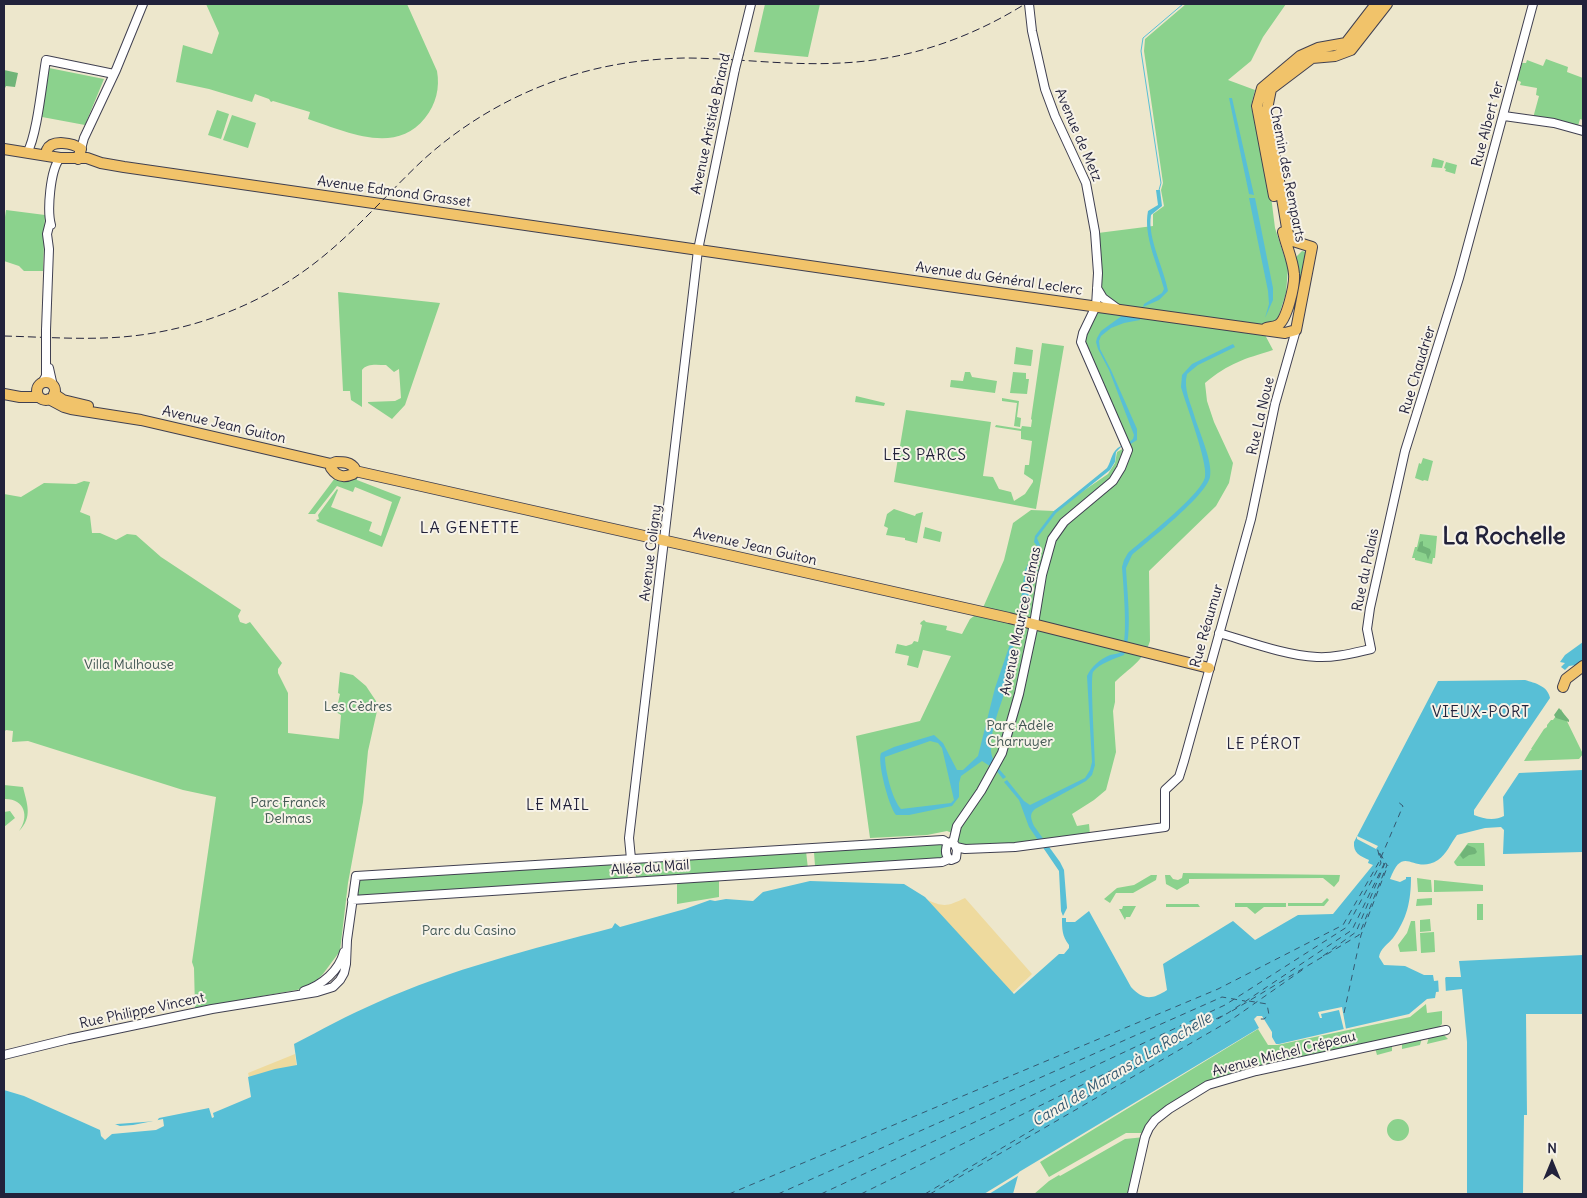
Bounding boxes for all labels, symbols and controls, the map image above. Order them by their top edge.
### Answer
street label: Avenue Aristide Briand [688,52,734,196]
street label: Rue Albert 1er [1469,79,1507,169]
street label: Avenue de Metz [1051,86,1105,184]
street label: Chemin des Remparts [1266,105,1308,243]
street label: Avenue Edmond Grasset [316,173,472,211]
street label: Avenue du Général Leclerc [914,259,1084,299]
street label: Rue Chaudrier [1397,324,1439,416]
street label: Rue La Noue [1244,375,1278,457]
street label: Avenue Jean Guiton [161,403,287,447]
district label: LES PARCS [882,447,968,465]
street label: Avenue Coligny [637,504,665,602]
district label: LA GENETTE [419,518,521,538]
district label: La Rochelle [1442,523,1566,551]
street label: Avenue Jean Guiton [692,525,818,569]
street label: Rue du Palais [1349,527,1383,613]
street label: Avenue Maurice Delmas [997,545,1045,697]
street label: Rue Réaumur [1187,582,1227,670]
park label: Villa Mulhouse [84,657,174,673]
park label: Les Cèdres [324,699,392,715]
district label: VIEUX-PORT [1431,704,1531,722]
park label: Parc Adèle Charruyer [986,718,1054,750]
district label: LE PÉROT [1226,736,1302,754]
park label: Parc Franck Delmas [250,795,326,828]
district label: LE MAIL [525,797,591,815]
street label: Allée du Mail [610,857,690,879]
park label: Parc du Casino [422,923,516,939]
street label: Rue Philippe Vincent [78,990,206,1032]
water label: Canal de Marans à La Rochelle [1029,1009,1215,1131]
street label: Avenue Michel Crépeau [1210,1028,1358,1080]
north arrow [1527,1138,1577,1188]
text: N [1547,1139,1557,1157]

